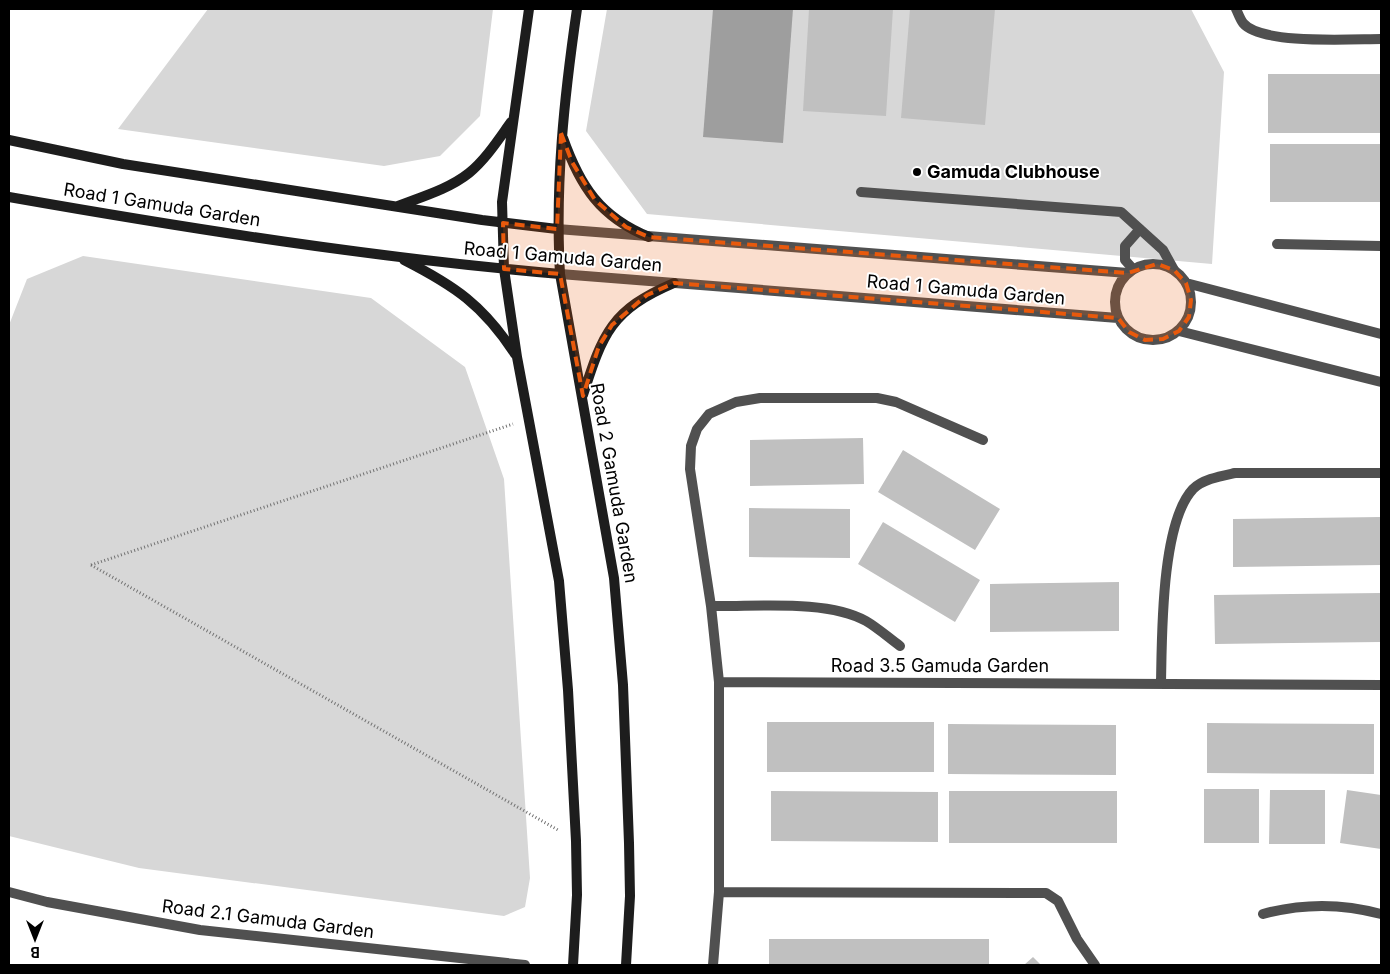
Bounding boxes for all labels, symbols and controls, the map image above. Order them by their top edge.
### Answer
place label: Gamuda Clubhouse [927,161,1100,182]
marker: Gamuda Clubhouse [911,166,923,178]
street label: Road 1 Gamuda Garden [62,179,262,230]
street label: Road 1 Gamuda Garden [463,237,663,276]
street label: Road 1 Gamuda Garden [866,270,1066,309]
street label: Road 2 Gamuda Garden [587,381,642,585]
street label: Road 3.5 Gamuda Garden [831,655,1049,676]
street label: Road 2.1 Gamuda Garden [161,895,375,942]
north arrow [10,914,60,964]
text: B [30,944,40,961]

